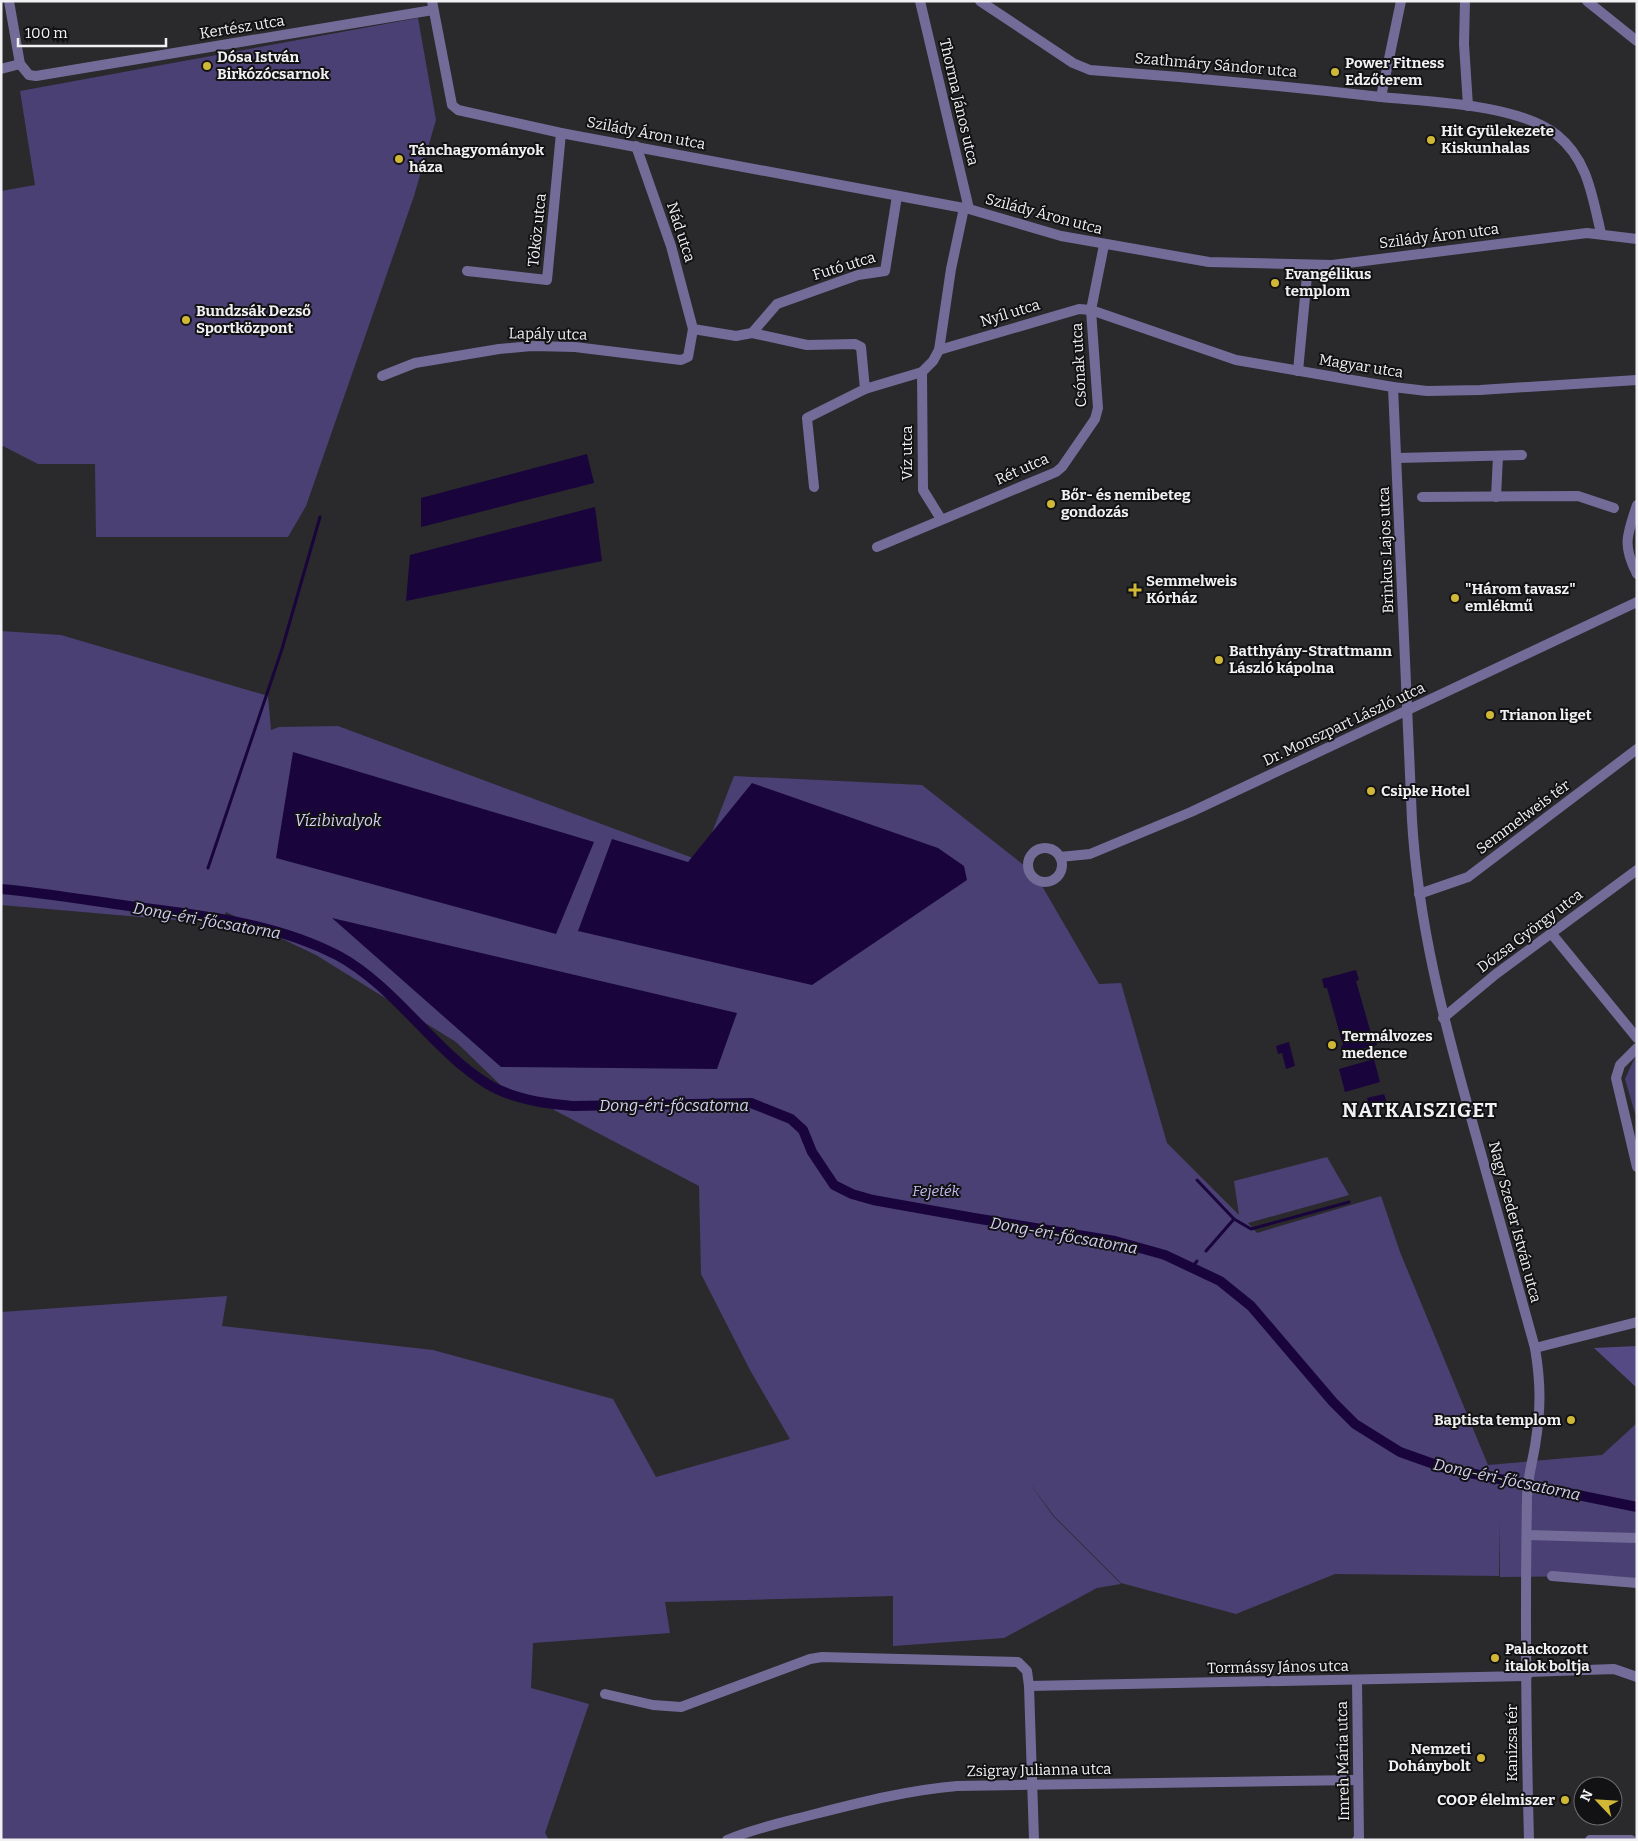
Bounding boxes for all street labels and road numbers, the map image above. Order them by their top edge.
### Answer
street label: Kertész utca [198,11,286,43]
street label: Thorma János utca [936,37,982,167]
street label: Szathmáry Sándor utca [1134,49,1298,81]
street label: Szilády Áron utca [585,113,707,153]
street label: Szilády Áron utca [983,190,1105,238]
street label: Tóköz utca [524,192,550,268]
street label: Nád utca [663,200,699,264]
street label: Szilády Áron utca [1378,220,1500,252]
street label: Futó utca [810,248,878,284]
street label: Nyíl utca [978,295,1042,331]
street label: Csónak utca [1068,322,1090,408]
street label: Lapály utca [509,324,587,344]
street label: Magyar utca [1318,350,1404,382]
street label: Víz utca [898,426,916,480]
street label: Rét utca [993,449,1051,489]
street label: Brinkus Lajos utca [1375,486,1397,614]
street label: Dr. Monszpart László utca [1260,678,1428,770]
street label: Semmelweis tér [1473,776,1574,858]
street label: Dózsa György utca [1474,885,1586,977]
street label: Nagy Szeder István utca [1485,1139,1545,1305]
street label: Tormássy János utca [1207,1657,1349,1677]
street label: Imreh Mária utca [1333,1701,1353,1821]
street label: Kanizsa tér [1503,1704,1521,1782]
street label: Zsigray Julianna utca [966,1760,1112,1780]

